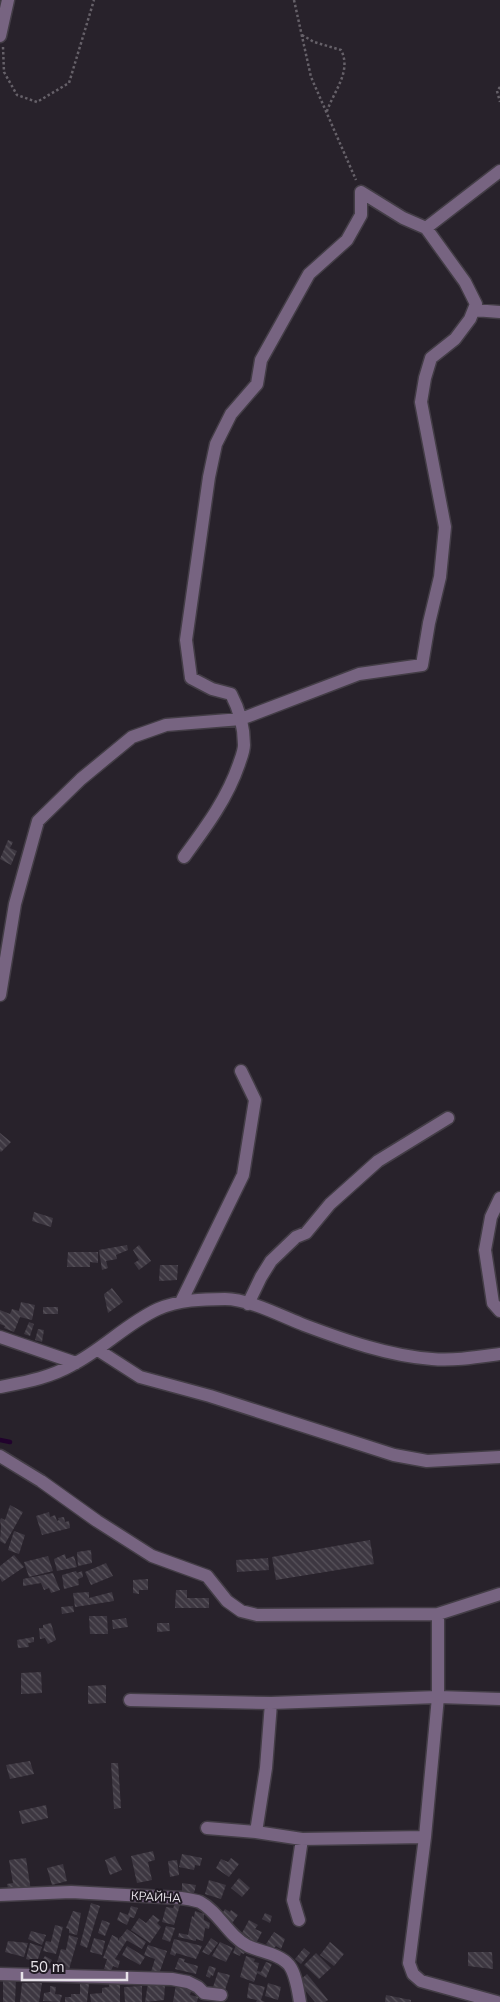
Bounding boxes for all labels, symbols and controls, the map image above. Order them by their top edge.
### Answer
street label: КРАЙНА [131,1888,182,1906]
scale bar [22,1950,128,1982]
text: 50 m [30,1957,65,1977]

